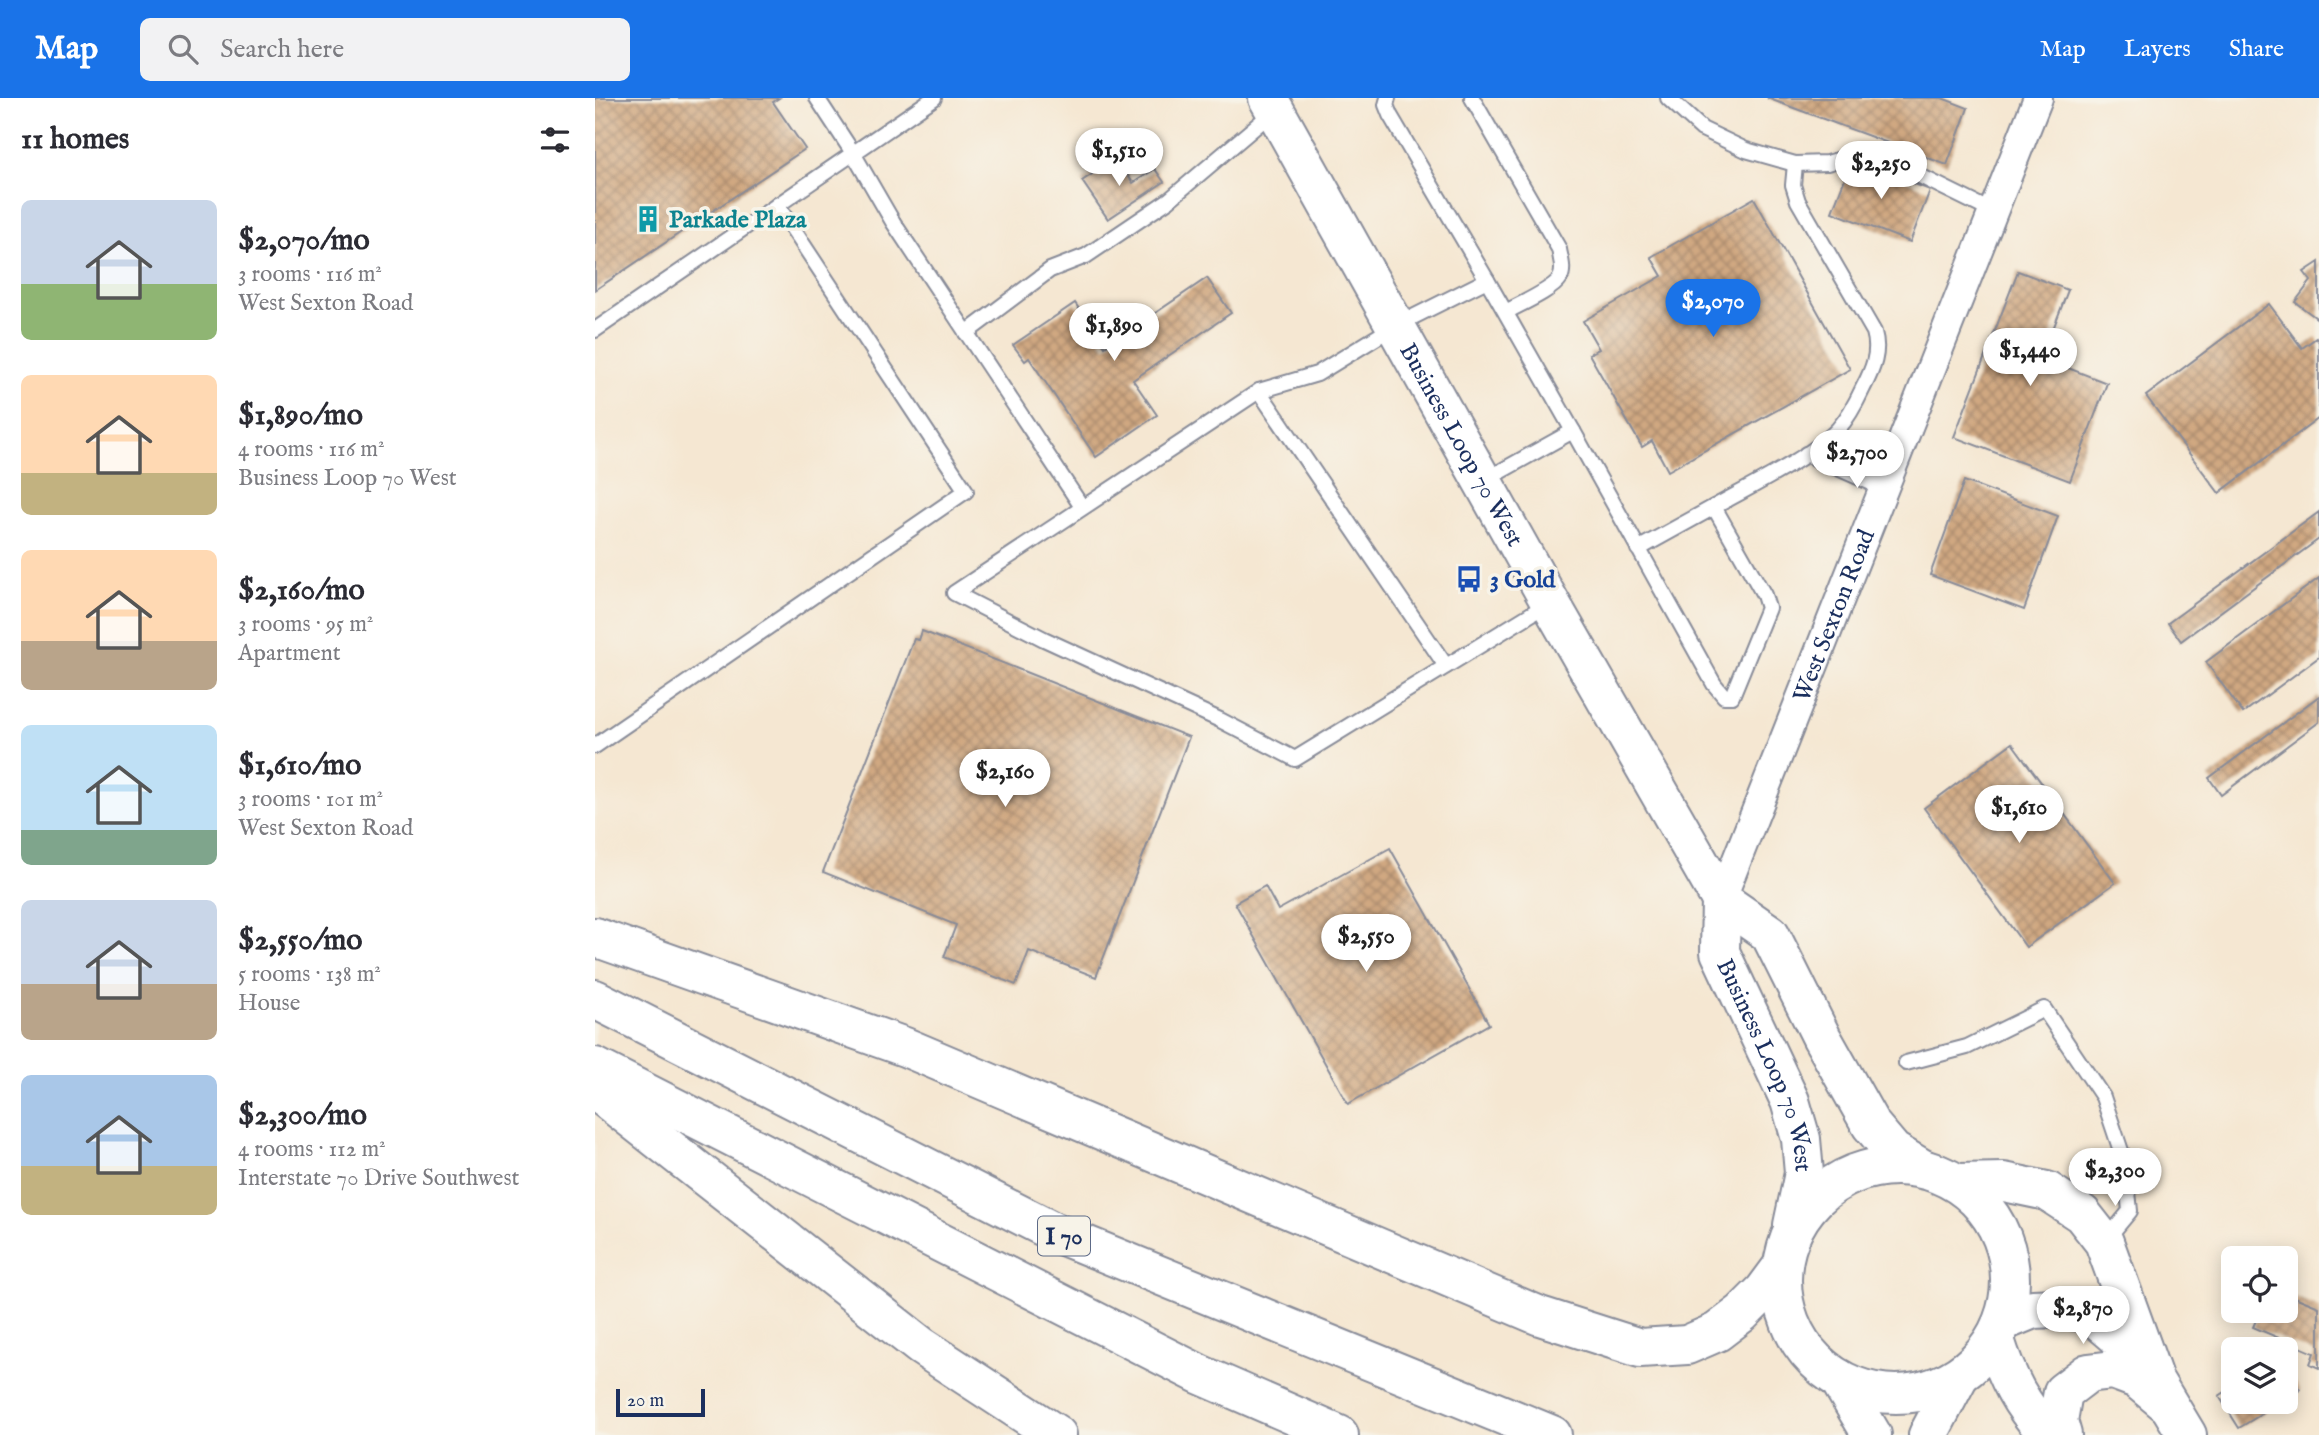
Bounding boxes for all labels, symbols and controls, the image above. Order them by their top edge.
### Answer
search box [140,18,630,81]
text: Map [35,28,98,70]
icon: search [164,30,202,68]
text: Search here [220,33,344,66]
text: Map [2040,34,2086,65]
text: Layers [2124,34,2191,65]
text: Share [2229,34,2284,65]
text: 11 homes [21,121,129,159]
icon: filters [536,121,574,159]
pin: $1,510 [1062,129,1176,188]
text: $1,510 [1091,136,1147,165]
pin: $2,250 [1824,141,1938,201]
text: $2,250 [1851,149,1911,178]
building icon: Parkade Plaza [633,204,663,234]
place label: Parkade Plaza [669,205,807,236]
text: $2,070/mo [238,222,370,260]
icon: home [77,228,161,312]
text: 3 rooms · 116 m² [238,260,382,289]
pin: $2,070 [1656,280,1770,339]
text: $2,070 [1681,287,1745,316]
text: West Sexton Road [238,289,413,318]
pin: $1,890 [1057,303,1171,363]
text: $1,890 [1085,311,1143,340]
pin: $1,440 [1973,328,2087,388]
text: $1,440 [1999,336,2061,365]
street label: Business Loop 70 West [1391,338,1530,552]
text: $1,890/mo [238,397,363,435]
icon: home [77,403,161,487]
pin: $2,700 [1800,430,1914,490]
text: 4 rooms · 116 m² [238,435,385,464]
text: $2,700 [1826,438,1888,467]
text: Business Loop 70 West [238,464,457,493]
street label: West Sexton Road [1787,525,1883,707]
bus stop icon: 3 Gold [1454,564,1484,594]
place label: 3 Gold [1490,565,1557,596]
text: $2,160/mo [238,572,365,610]
icon: home [77,578,161,662]
text: 3 rooms · 95 m² [238,610,373,639]
text: Apartment [238,639,341,668]
text: $1,610/mo [238,747,361,785]
pin: $2,160 [948,750,1062,809]
icon: home [77,753,161,837]
text: $2,160 [975,757,1035,786]
text: 3 rooms · 101 m² [238,785,383,814]
pin: $1,610 [1962,786,2076,845]
text: $1,610 [1991,793,2047,822]
text: West Sexton Road [238,814,413,843]
pin: $2,550 [1309,914,1423,974]
text: $2,550/mo [238,922,362,960]
text: $2,550 [1337,922,1395,951]
icon: home [77,928,161,1012]
street label: Business Loop 70 West [1708,954,1818,1173]
text: 5 rooms · 138 m² [238,960,381,989]
text: House [238,989,300,1018]
text: $2,300/mo [238,1097,367,1135]
icon: home [77,1103,161,1187]
text: 4 rooms · 112 m² [238,1135,386,1164]
pin: $2,300 [2058,1148,2172,1208]
text: $2,300 [2085,1156,2145,1185]
text: Interstate 70 Drive Southwest [238,1164,519,1193]
road number: I 70 [1038,1217,1090,1256]
map controls [2221,1246,2298,1414]
button: locate [2221,1246,2298,1323]
pin: $2,870 [2026,1286,2140,1346]
text: $2,870 [2053,1294,2113,1323]
button: layers [2221,1337,2298,1414]
scale bar [616,1386,705,1418]
text: 20 m [627,1389,664,1413]

